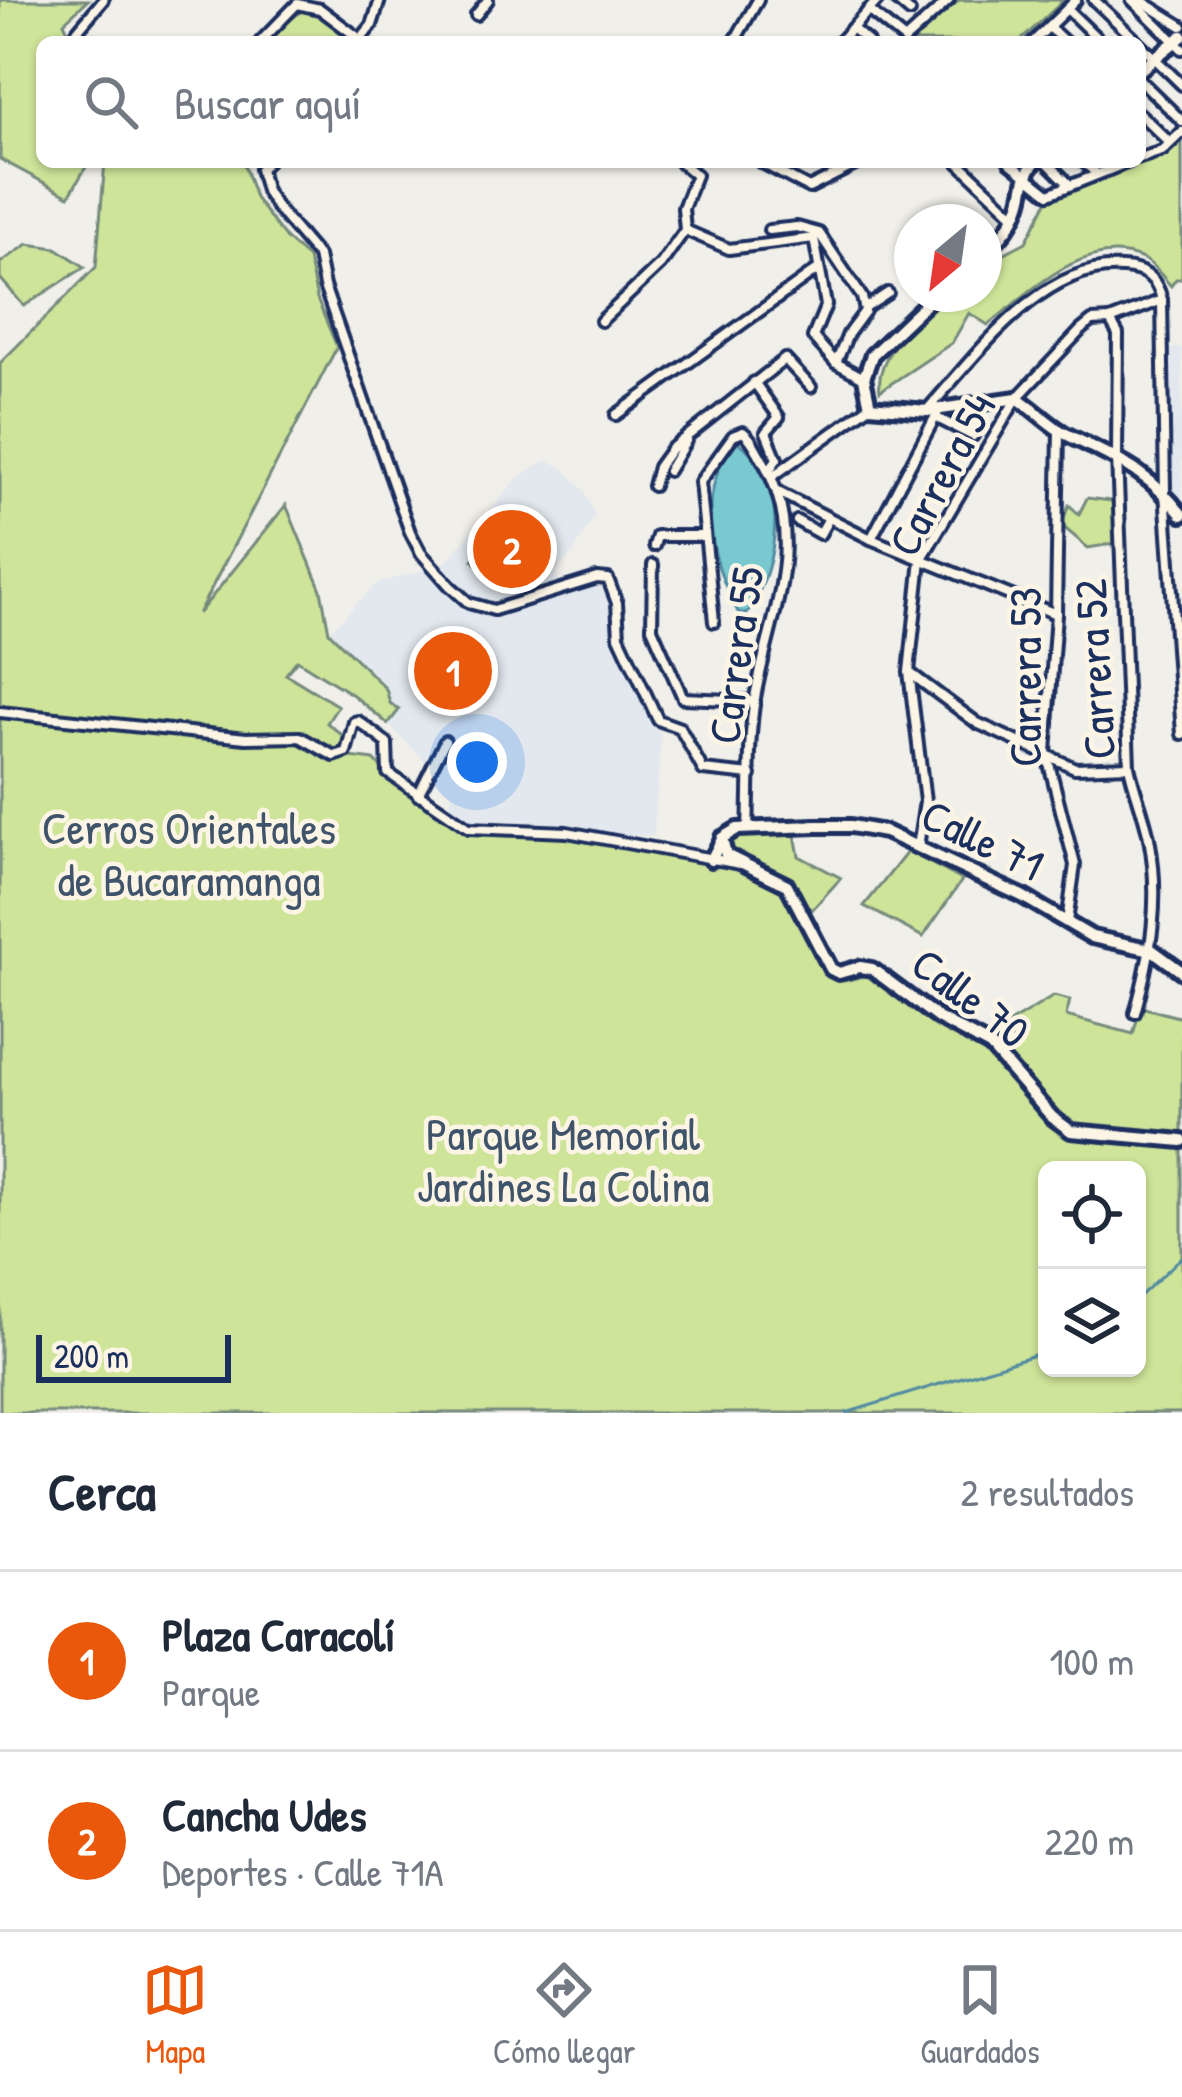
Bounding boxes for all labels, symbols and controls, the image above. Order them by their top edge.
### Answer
search box [36,36,1146,168]
icon: search [78,69,144,135]
text: Buscar aquí [174,72,361,133]
north arrow [894,204,1002,312]
street label: Carrera 54 [873,382,1009,566]
pin: 2 [473,504,551,594]
street label: Carrera 55 [692,562,778,748]
street label: Carrera 52 [1059,577,1129,761]
street label: Carrera 53 [994,587,1055,767]
pin: 1 [414,626,492,716]
your location [447,732,507,792]
street label: Calle 71 [912,783,1054,895]
park label: Cerros Orientales de Bucaramanga [42,797,336,910]
street label: Calle 70 [900,933,1042,1061]
park label: Parque Memorial Jardines La Colina [417,1103,709,1216]
map controls [1038,1161,1146,1377]
button: locate [1038,1161,1146,1269]
button: layers [1038,1269,1146,1377]
scale bar [36,1329,231,1382]
text: 200 m [54,1334,129,1378]
text: Cerca [48,1457,156,1526]
text: 2 resultados [961,1465,1134,1518]
text: Plaza Caracolí [162,1604,395,1665]
text: 1 [80,1634,94,1687]
text: 100 m [1049,1634,1134,1687]
text: Parque [162,1665,260,1718]
text: Cancha Udes [162,1784,367,1845]
text: 2 [78,1814,96,1867]
text: 220 m [1045,1814,1134,1867]
text: Deportes · Calle 71A [162,1845,444,1898]
tab: Mapa [142,1957,208,2073]
tab: Cómo llegar [493,1957,636,2073]
tab: Guardados [920,1957,1040,2073]

